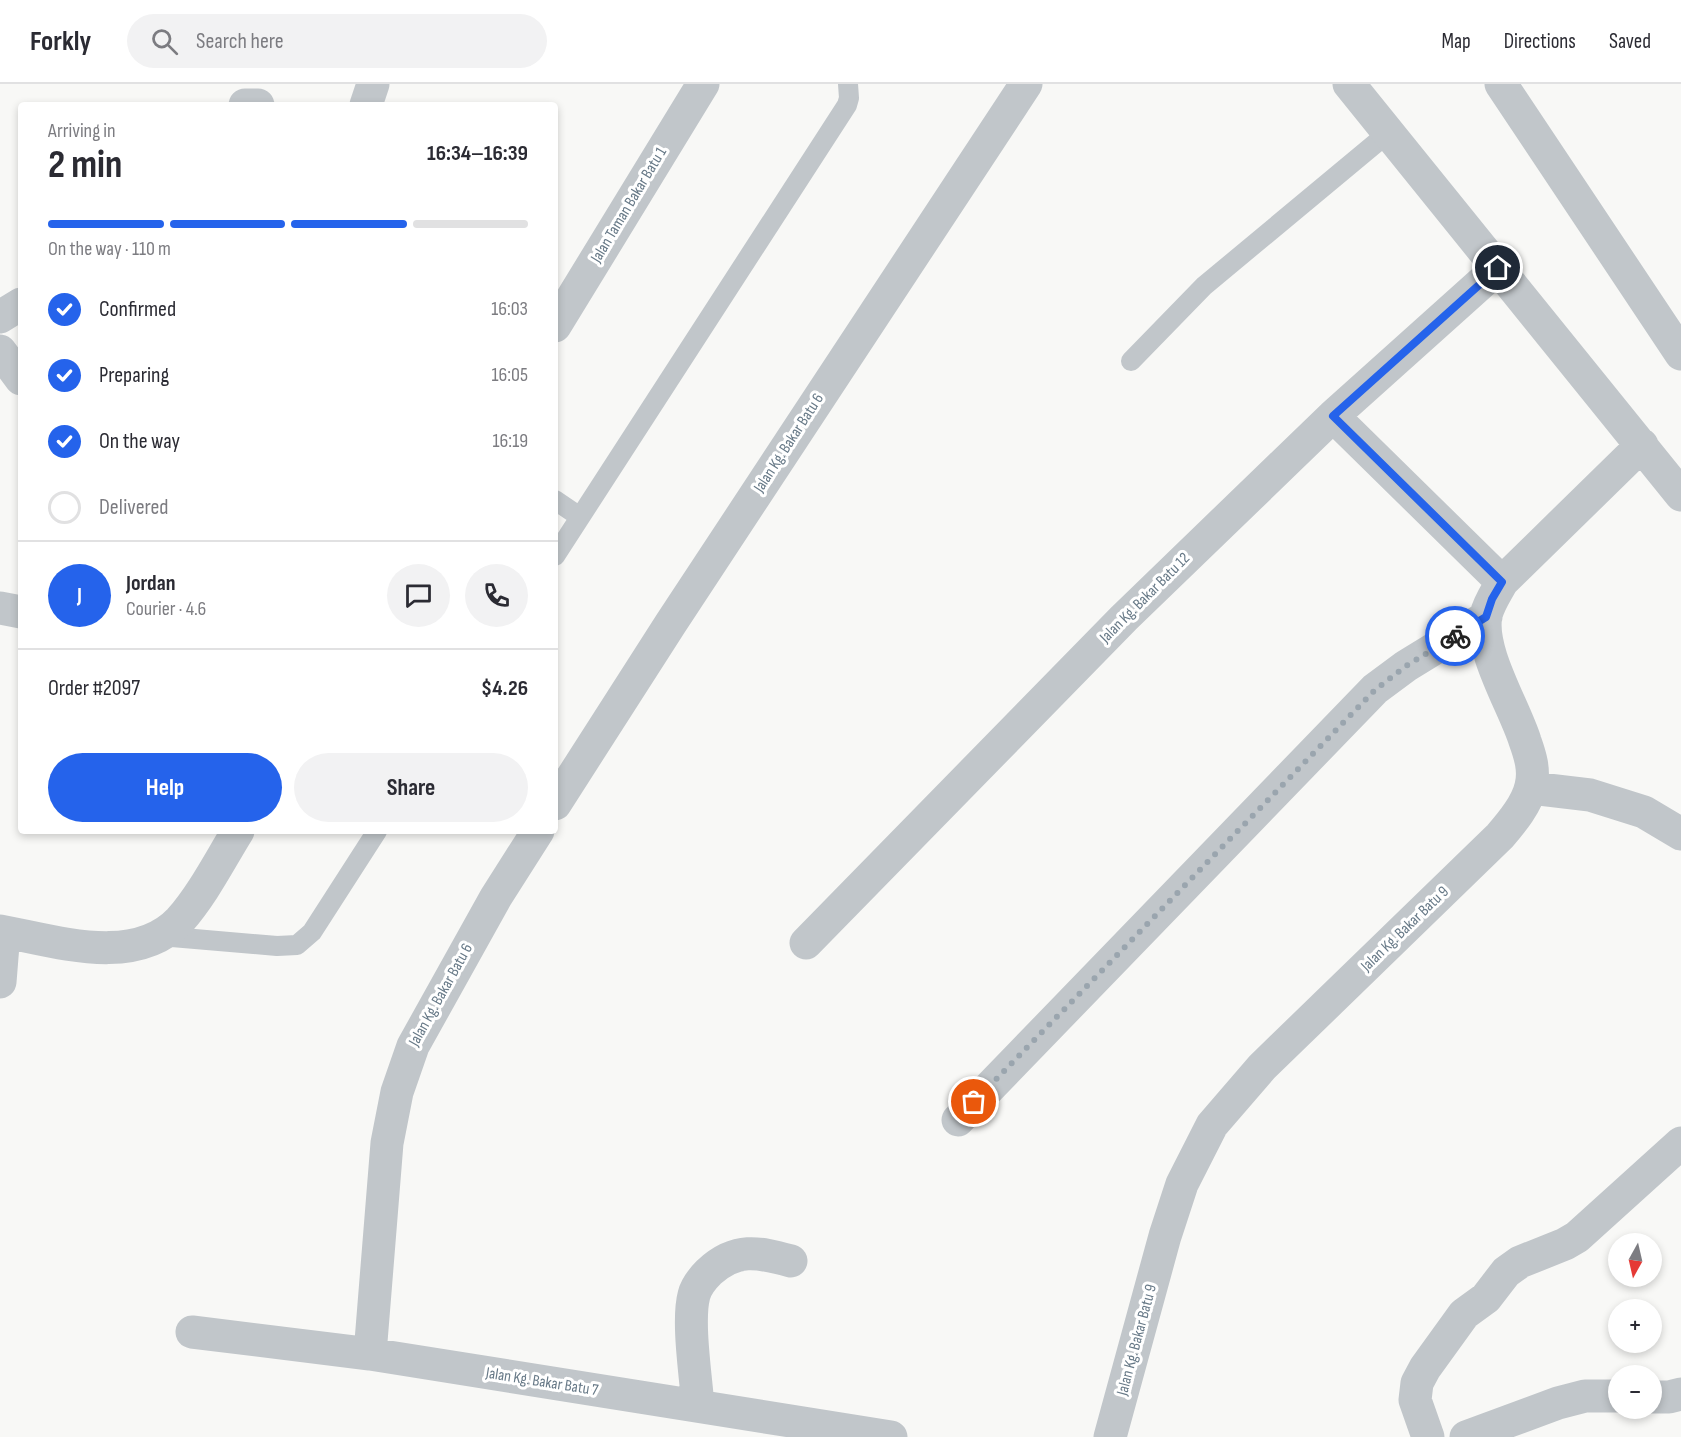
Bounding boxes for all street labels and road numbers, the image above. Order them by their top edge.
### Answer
street label: Jalan Taman Bakar Batu 1 [587,144,671,267]
street label: Jalan Kg. Bakar Batu 6 [749,390,828,497]
street label: Jalan Kg. Bakar Batu 12 [1095,549,1194,648]
street label: Jalan Kg. Bakar Batu 9 [1357,882,1453,976]
street label: Jalan Kg. Bakar Batu 6 [405,940,477,1050]
street label: Jalan Kg. Bakar Batu 9 [1113,1282,1161,1399]
street label: Jalan Kg. Bakar Batu 7 [483,1364,600,1400]

